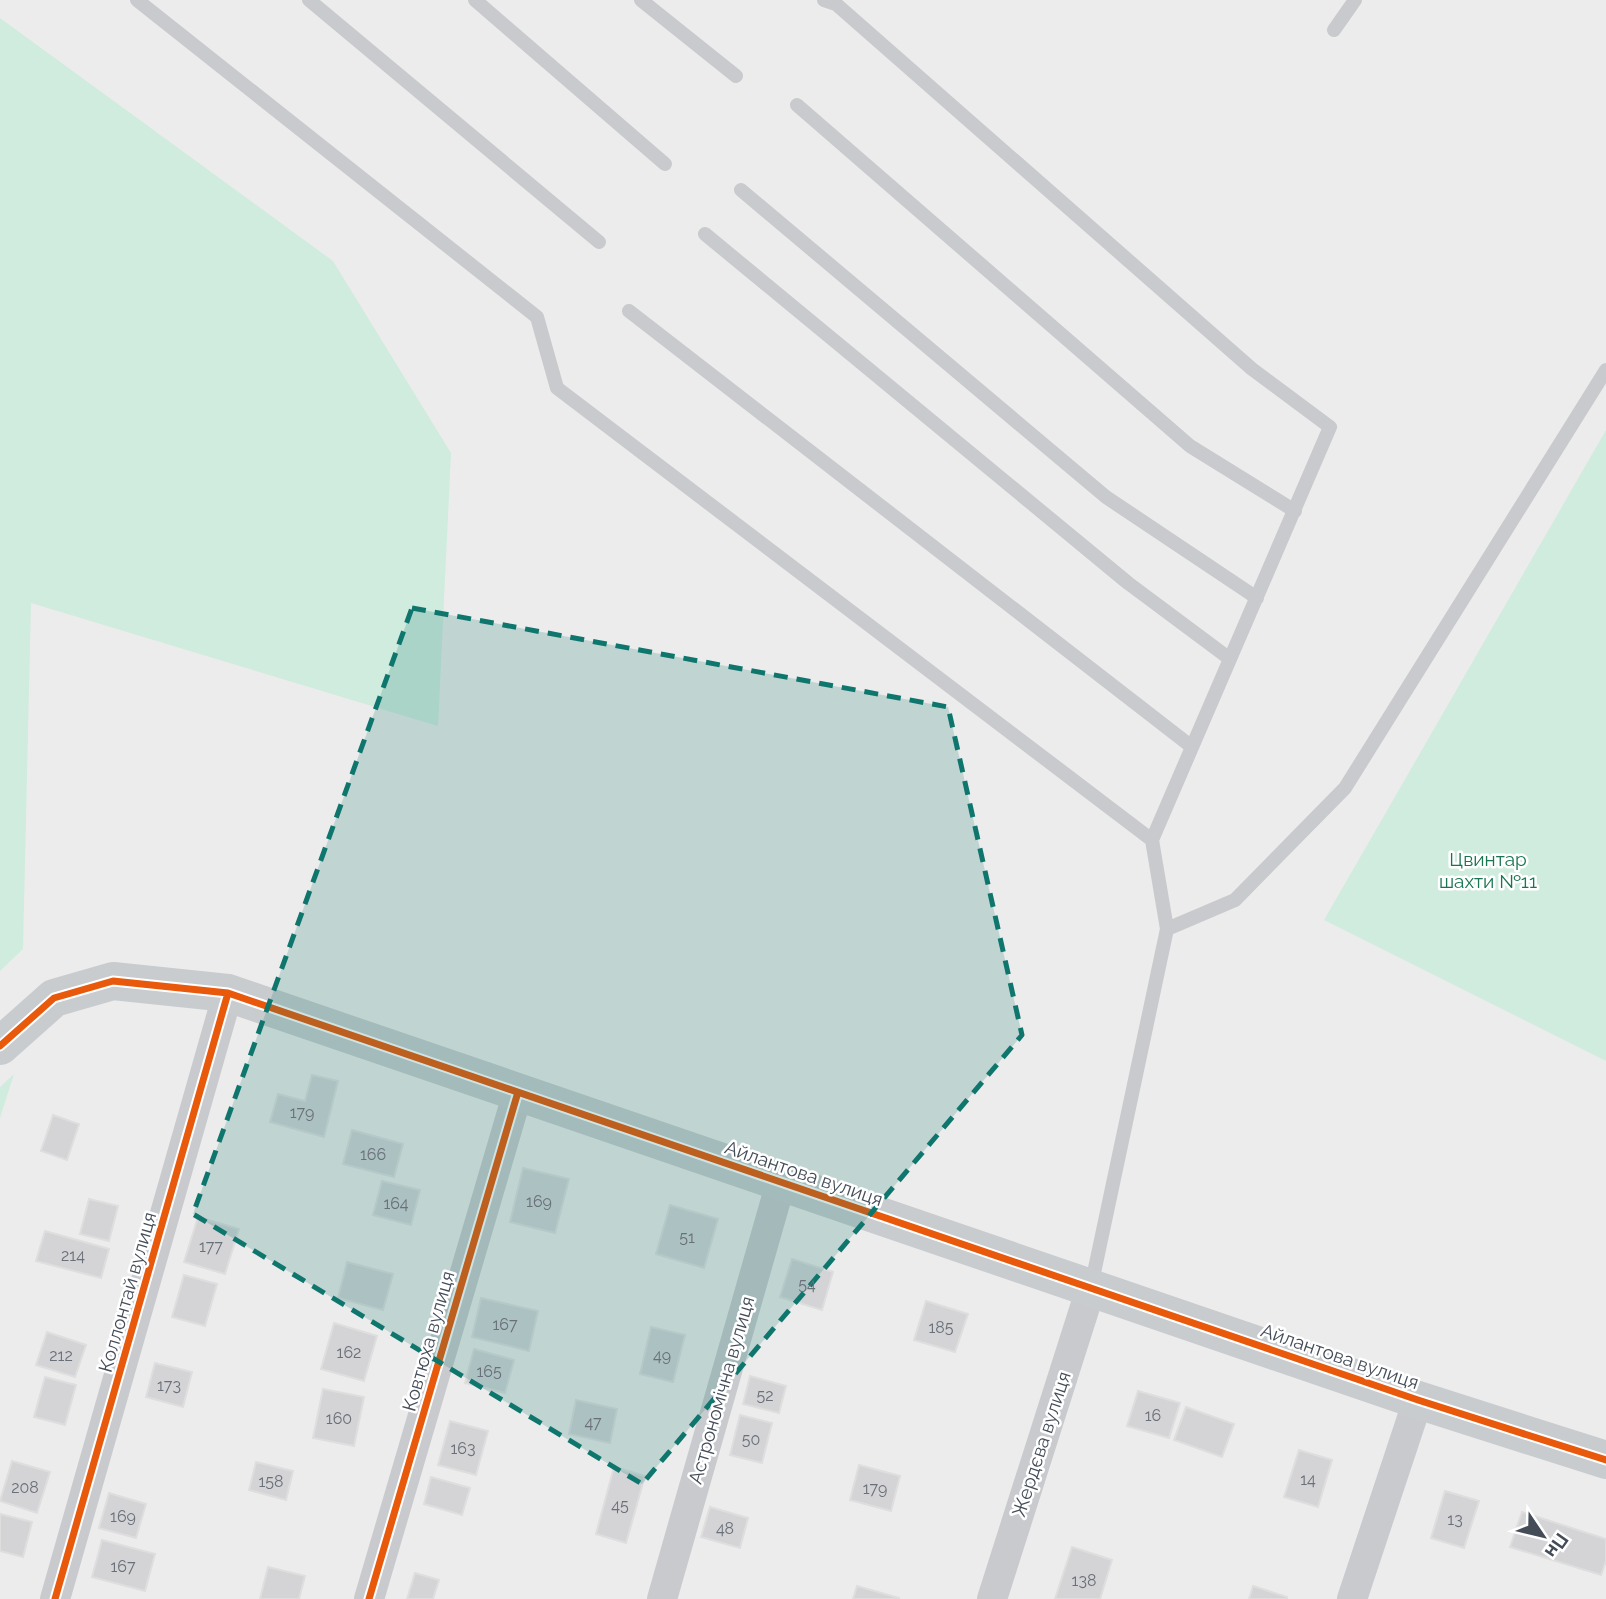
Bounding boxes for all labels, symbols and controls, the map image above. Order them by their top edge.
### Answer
park label: Цвинтар шахти №11 [1439,848,1537,892]
house number: 179 [290,1103,314,1122]
street label: Айлантова вулиця [722,1136,886,1210]
house number: 166 [360,1145,386,1164]
house number: 169 [526,1192,552,1211]
house number: 164 [383,1194,409,1213]
street label: Коллонтай вулиця [94,1209,160,1375]
house number: 51 [679,1228,695,1247]
house number: 177 [199,1237,223,1256]
house number: 214 [61,1246,85,1265]
street label: Ковтюха вулиця [397,1268,459,1414]
house number: 54 [798,1275,816,1294]
street label: Астрономічна вулиця [684,1294,758,1486]
house number: 167 [492,1315,518,1334]
house number: 185 [928,1318,954,1337]
street label: Айлантова вулиця [1258,1319,1422,1393]
house number: 162 [337,1343,361,1362]
house number: 212 [49,1346,73,1365]
house number: 49 [653,1346,671,1365]
house number: 165 [476,1362,502,1381]
street label: Жердєва вулиця [1007,1369,1075,1519]
house number: 173 [157,1376,181,1395]
house number: 52 [756,1386,774,1405]
house number: 16 [1145,1406,1161,1425]
house number: 160 [326,1409,352,1428]
house number: 47 [584,1413,602,1432]
house number: 50 [742,1430,760,1449]
house number: 163 [450,1439,476,1458]
house number: 14 [1300,1470,1316,1489]
house number: 158 [258,1472,284,1491]
house number: 208 [11,1478,39,1497]
house number: 179 [863,1479,887,1498]
house number: 45 [611,1496,629,1515]
north arrow [1508,1501,1578,1571]
house number: 169 [110,1507,136,1526]
house number: 13 [1447,1510,1463,1529]
house number: 48 [716,1519,734,1538]
text: Пн [1541,1529,1573,1562]
house number: 167 [110,1557,136,1576]
house number: 138 [1072,1571,1096,1590]

